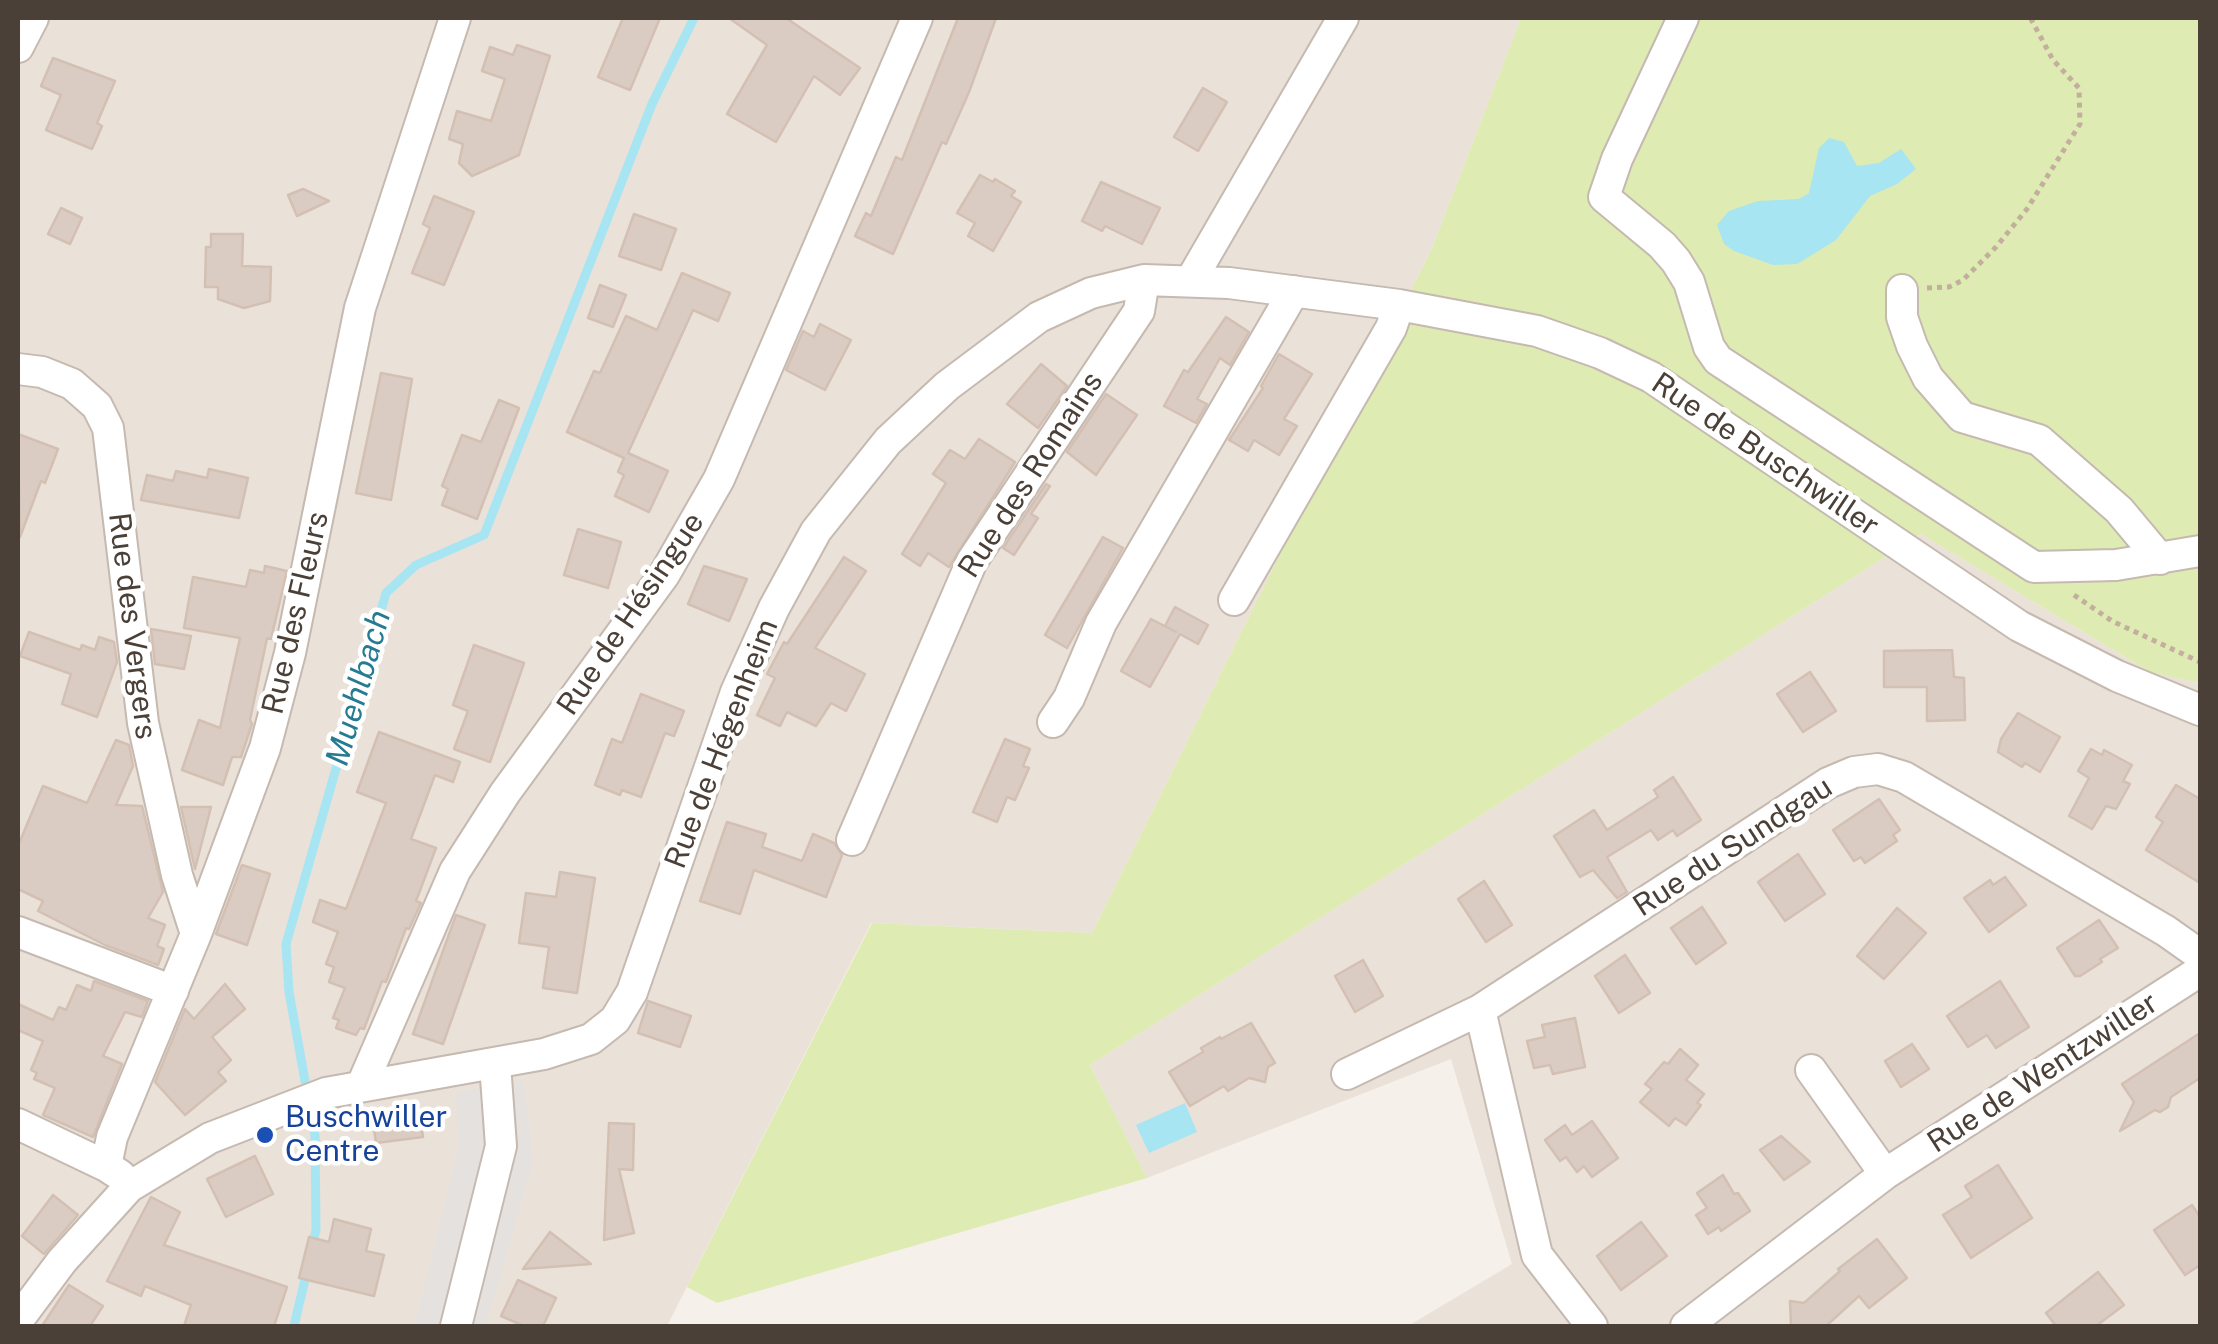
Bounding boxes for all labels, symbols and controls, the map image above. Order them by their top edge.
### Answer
street label: Rue des Romains [951,365,1111,585]
street label: Rue de Buschwiller [1645,366,1885,544]
street label: Rue de Hésingue [550,506,712,722]
street label: Rue des Fleurs [255,508,337,718]
street label: Rue des Vergers [100,511,164,741]
water label: Muehlbach [318,606,400,770]
street label: Rue de Hégenheim [658,614,786,874]
street label: Rue du Sundgau [1627,769,1839,925]
street label: Rue de Wentzwiller [1921,985,2165,1161]
place label: Buschwiller Centre [285,1100,447,1170]
marker: Buschwiller Centre [254,1124,276,1146]

